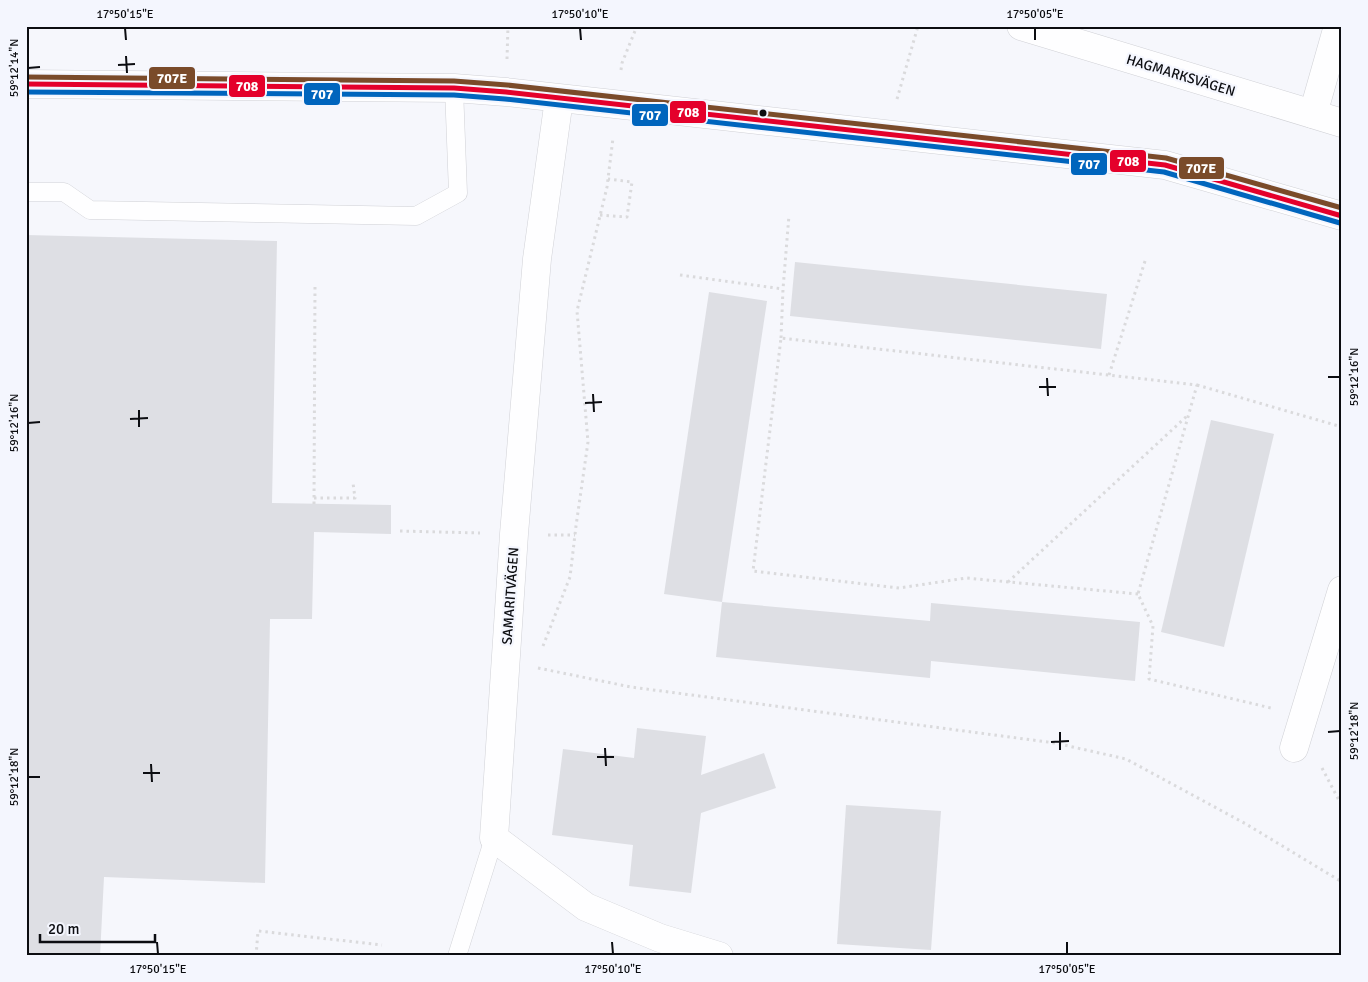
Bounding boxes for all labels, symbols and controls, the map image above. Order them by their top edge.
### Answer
text: 17°50'15"E [96,7,154,22]
text: 17°50'10"E [551,7,609,22]
text: 17°50'05"E [1006,7,1064,22]
text: 59°12'14"N [7,39,22,97]
street label: HAGMARKSVÄGEN [1124,51,1237,100]
line badge: 707E [148,66,196,90]
text: 707E [157,70,187,87]
line badge: 708 [228,74,266,98]
text: 708 [236,78,259,95]
line badge: 707 [303,82,341,106]
text: 707 [311,86,334,103]
line badge: 708 [669,100,707,124]
line badge: 707 [631,103,669,127]
text: 708 [677,104,700,121]
text: 707 [639,107,662,124]
unlabelled marker [758,108,768,118]
line badge: 708 [1109,149,1147,173]
line badge: 707 [1070,152,1108,176]
text: 708 [1117,153,1140,170]
text: 707 [1078,156,1101,173]
line badge: 707E [1178,156,1225,180]
text: 707E [1186,160,1216,177]
text: 59°12'16"N [1347,348,1362,406]
text: 59°12'16"N [7,394,22,452]
street label: SAMARITVÄGEN [499,547,522,645]
text: 59°12'18"N [1347,702,1362,760]
text: 59°12'18"N [7,748,22,806]
scale bar [40,912,155,944]
text: 20 m [48,920,79,938]
text: 17°50'15"E [129,962,187,977]
text: 17°50'10"E [584,962,642,977]
text: 17°50'05"E [1038,962,1096,977]

